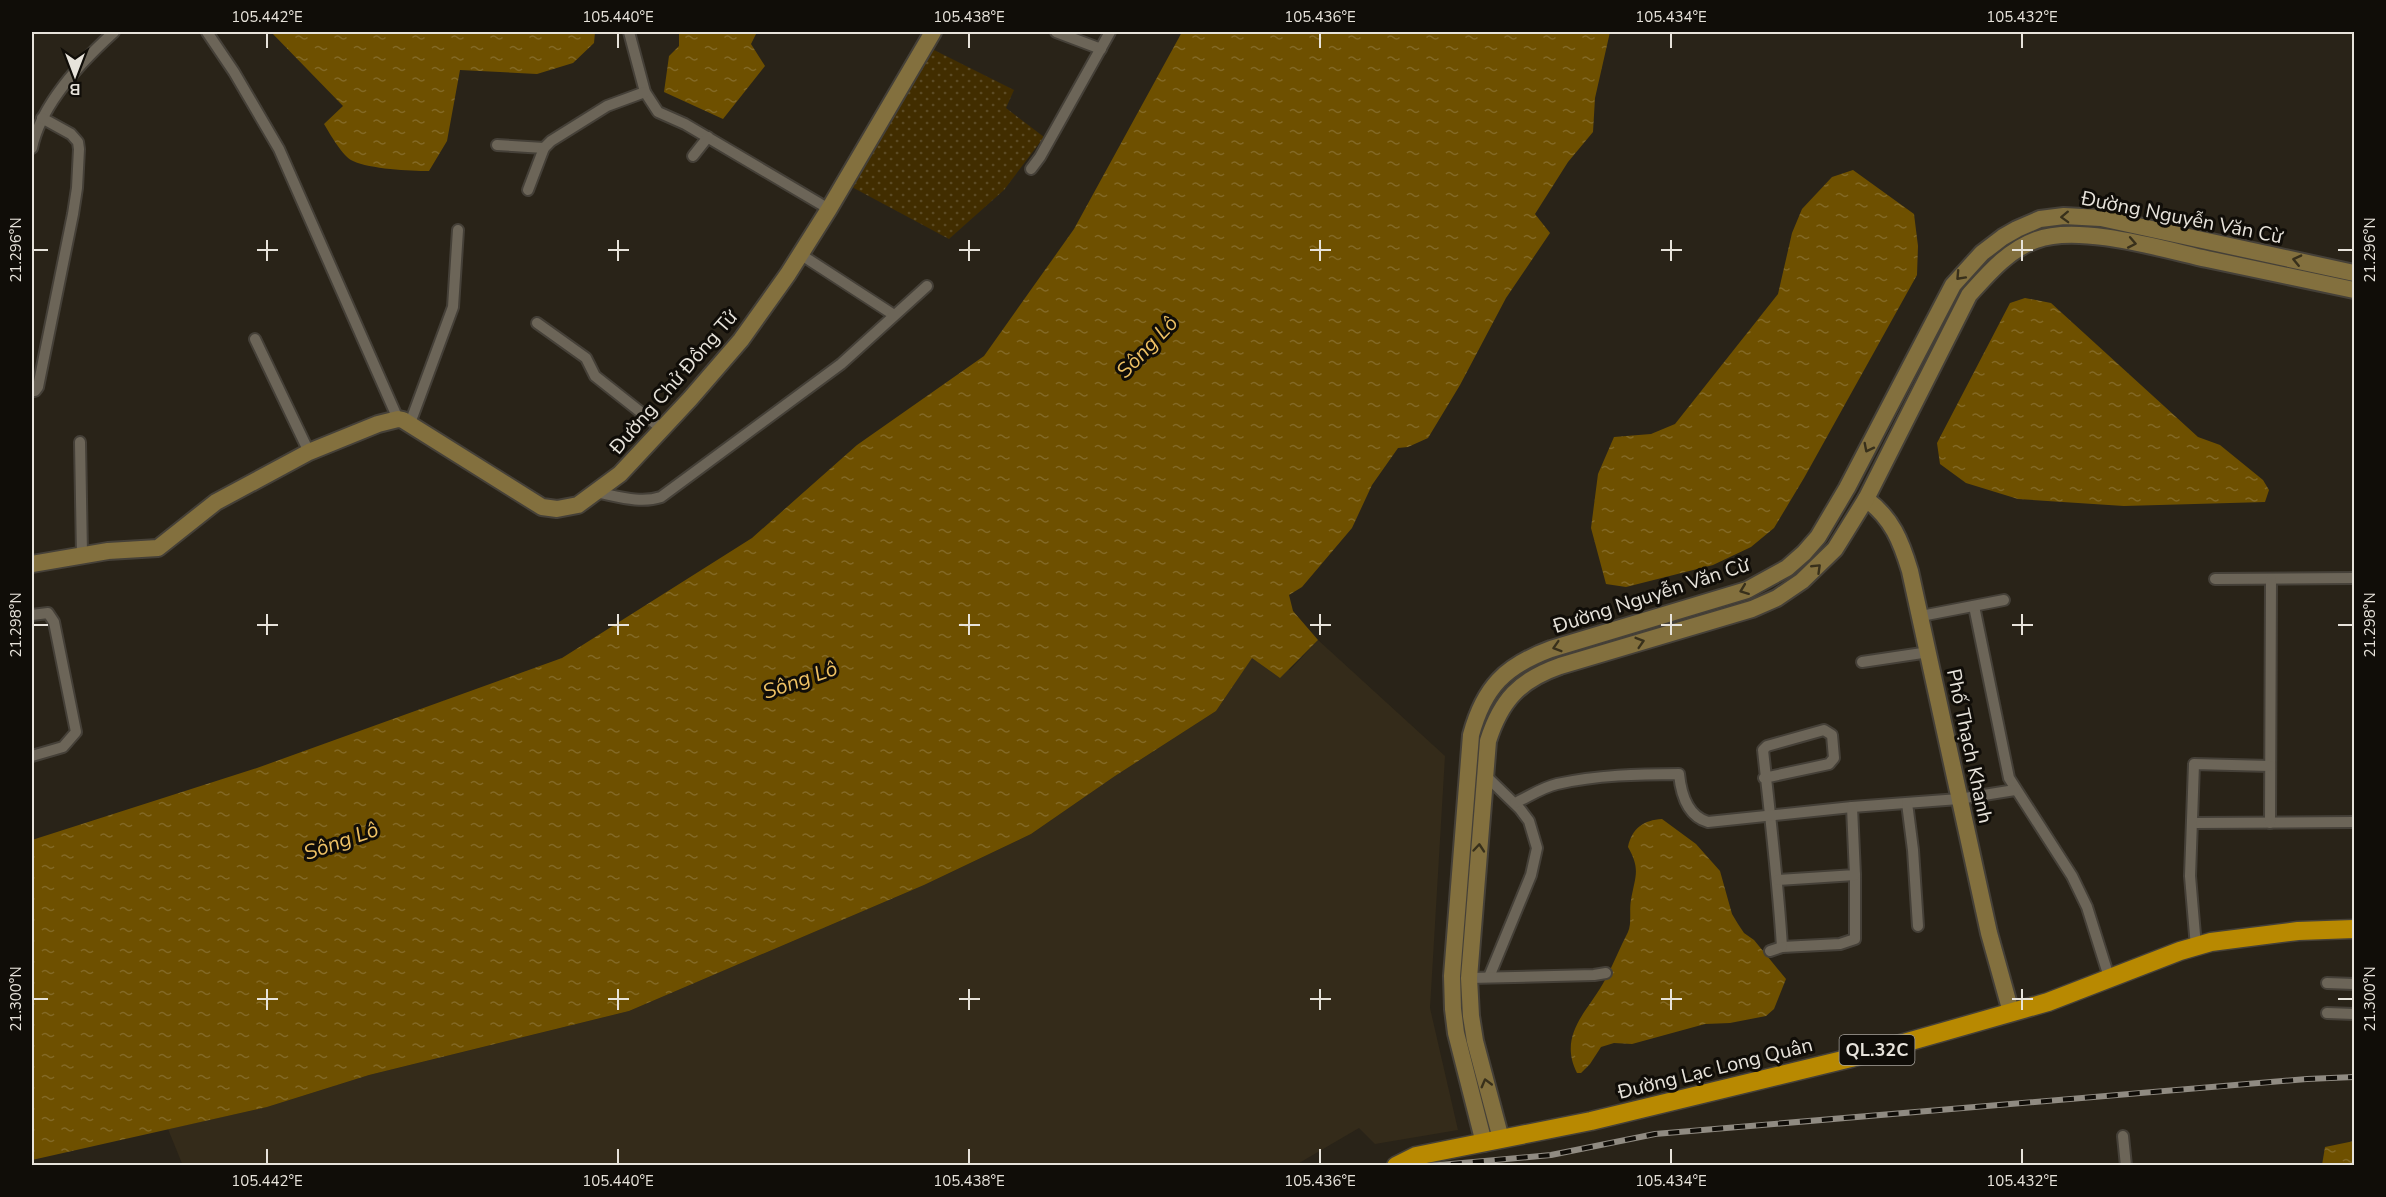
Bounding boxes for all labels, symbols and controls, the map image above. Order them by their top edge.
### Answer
text: 105.442°E [231,7,303,27]
text: 105.440°E [582,7,654,27]
text: 105.438°E [933,7,1005,27]
text: 105.436°E [1284,7,1356,27]
text: 105.434°E [1635,7,1707,27]
text: 105.432°E [1986,7,2058,27]
north arrow [45,45,105,105]
text: B [69,78,81,100]
street label: Đường Nguyễn Văn Cừ [2078,185,2287,251]
one-way arrow [2060,210,2069,223]
text: 21.296°N [6,217,26,283]
text: 21.296°N [2360,217,2380,283]
one-way arrow [2126,236,2136,249]
one-way arrow [2293,255,2303,268]
one-way arrow [1956,270,1967,280]
street label: Đường Chử Đồng Tử [603,303,745,461]
water label: Sông Lô [1110,310,1184,384]
one-way arrow [1864,441,1875,452]
street label: Đường Nguyễn Văn Cừ [1549,550,1754,640]
one-way arrow [1810,564,1821,575]
one-way arrow [1739,583,1750,596]
text: 21.298°N [6,592,26,658]
text: 21.298°N [2360,592,2380,658]
one-way arrow [1634,637,1645,649]
one-way arrow [1552,640,1563,652]
water label: Sông Lô [759,654,841,706]
street label: Phố Thạch Khanh [1940,666,1999,826]
water label: Sông Lô [300,815,382,867]
one-way arrow [1472,843,1485,853]
text: 21.300°N [6,966,26,1032]
text: 21.300°N [2360,966,2380,1032]
street label: Đường Lạc Long Quân [1614,1031,1815,1106]
road number: QL.32C [1840,1035,1914,1065]
one-way arrow [1481,1078,1494,1088]
text: 105.442°E [231,1171,303,1191]
text: 105.440°E [582,1171,654,1191]
text: 105.438°E [933,1171,1005,1191]
text: 105.436°E [1284,1171,1356,1191]
text: 105.434°E [1635,1171,1707,1191]
text: 105.432°E [1986,1171,2058,1191]

